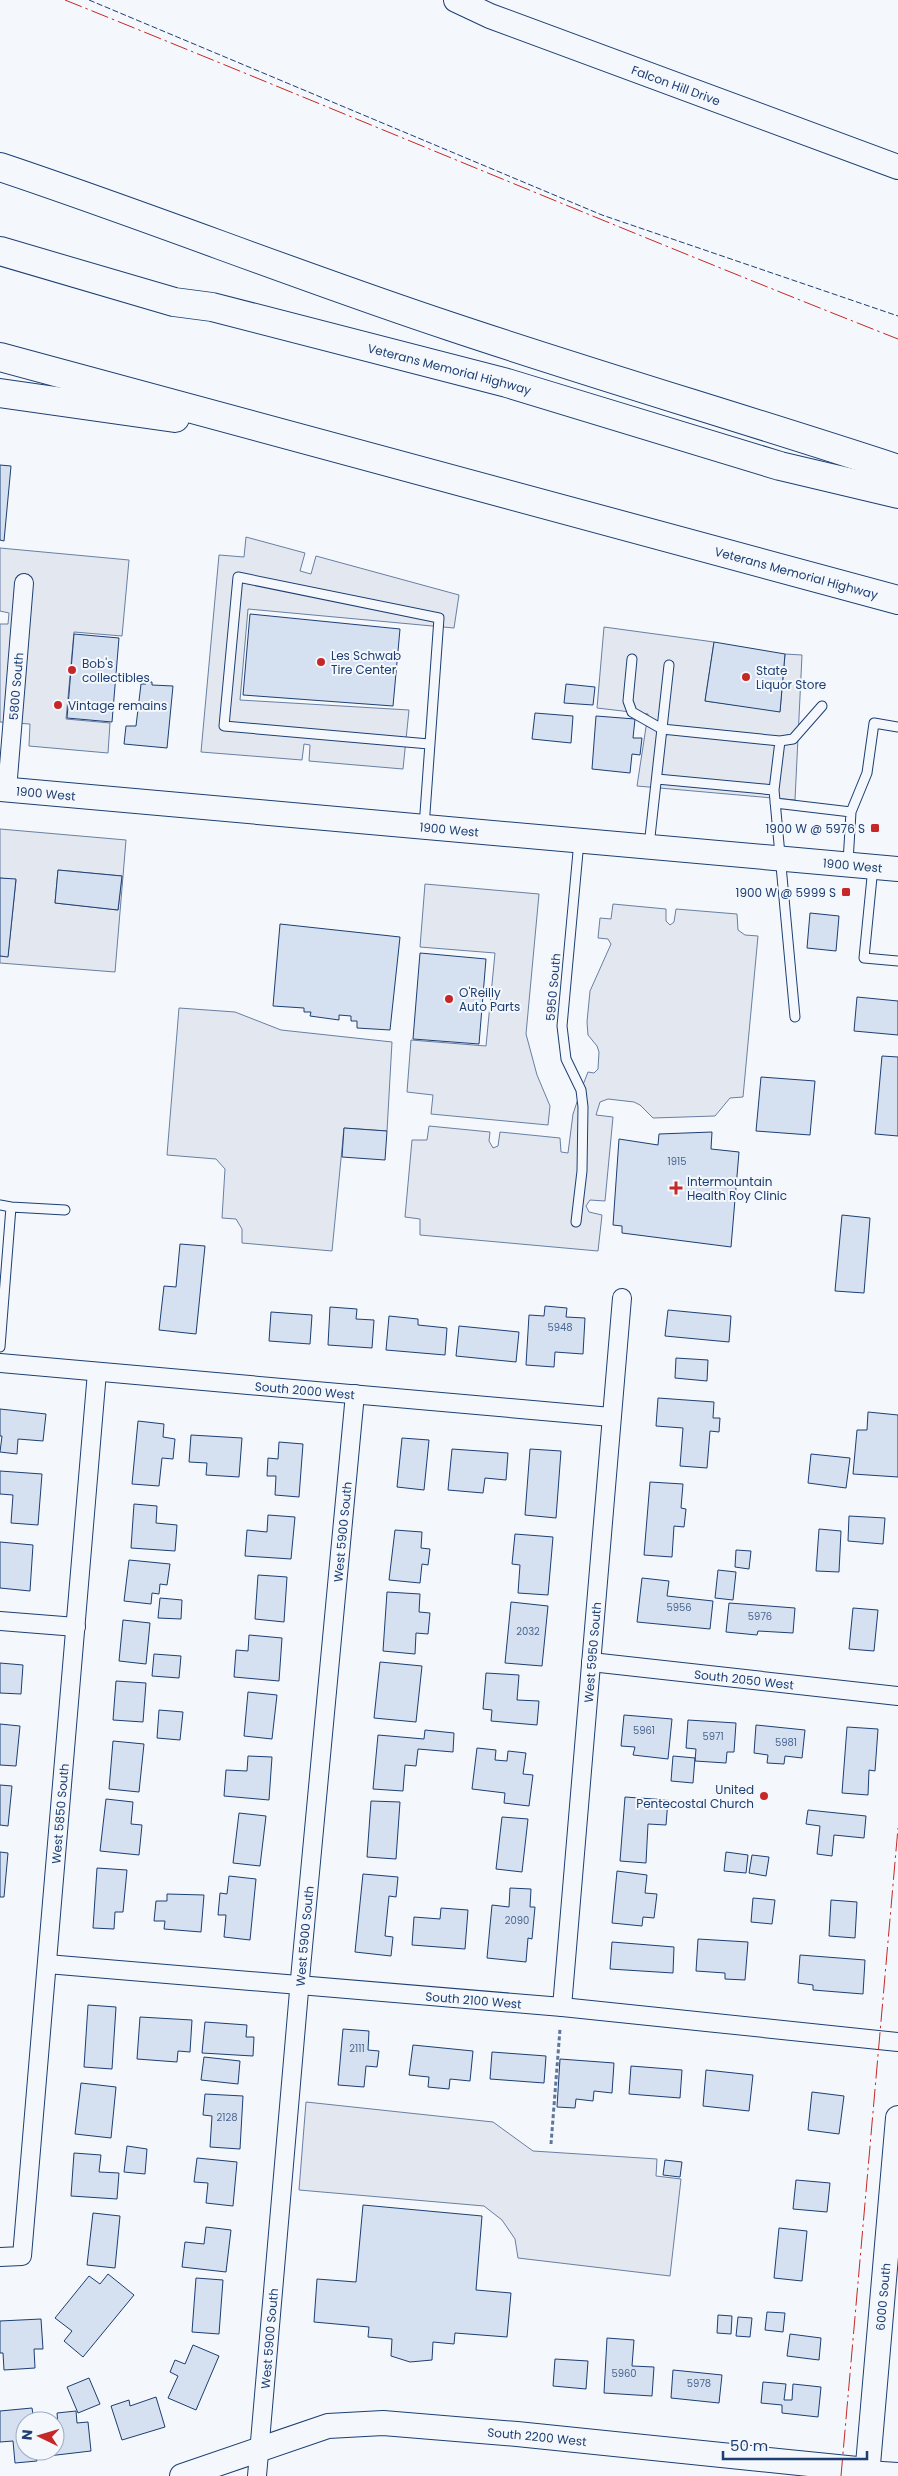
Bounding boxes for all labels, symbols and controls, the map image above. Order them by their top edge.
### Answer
street label: Falcon Hill Drive [629,61,723,109]
street label: Veterans Memorial Highway [366,339,534,398]
street label: Veterans Memorial Highway [713,542,880,603]
place label: Les Schwab Tire Center [331,647,401,678]
street label: 5800 South [4,652,27,721]
place label: Bob's collectibles [82,655,150,686]
marker: Les Schwab Tire Center [315,656,327,668]
place label: State Liquor Store [756,662,826,693]
marker: Bob's collectibles [66,664,78,676]
marker: State Liquor Store [740,671,752,683]
place label: Vintage remains [68,697,167,714]
marker: Vintage remains [52,699,64,711]
street label: 1900 West [15,782,76,804]
street label: 1900 West [419,818,480,840]
place label: 1900 W @ 5976 S [766,820,865,837]
marker: 1900 W @ 5976 S [869,822,881,834]
street label: 1900 West [822,854,883,876]
place label: 1900 W @ 5999 S [736,884,836,901]
marker: 1900 W @ 5999 S [840,886,852,898]
street label: 5950 South [542,952,564,1022]
place label: O'Reilly Auto Parts [459,984,520,1015]
marker: O'Reilly Auto Parts [443,993,455,1005]
house number: 1915 [668,1154,686,1169]
place label: Intermountain Health Roy Clinic [687,1173,787,1204]
marker: Intermountain Health Roy Clinic [669,1181,683,1195]
house number: 5948 [547,1320,573,1335]
street label: South 2000 West [254,1377,356,1403]
street label: West 5900 South [329,1481,355,1583]
house number: 5956 [666,1600,692,1615]
street label: West 5950 South [579,1601,605,1703]
house number: 5976 [748,1609,772,1624]
house number: 2032 [516,1624,540,1639]
street label: South 2050 West [693,1665,795,1693]
house number: 5961 [633,1723,655,1738]
house number: 5971 [702,1729,724,1744]
house number: 5981 [775,1735,797,1750]
street label: West 5850 South [47,1763,72,1865]
place label: United Pentecostal Church [636,1781,754,1812]
marker: United Pentecostal Church [758,1790,770,1802]
street label: West 5900 South [291,1885,317,1987]
house number: 2090 [505,1913,529,1928]
street label: South 2100 West [425,1987,522,2012]
house number: 2111 [349,2041,365,2056]
house number: 2128 [216,2110,238,2125]
street label: 6000 South [871,2262,894,2331]
street label: West 5900 South [256,2288,282,2390]
house number: 5960 [611,2366,637,2381]
house number: 5978 [687,2376,711,2391]
north arrow [15,2411,65,2461]
street label: South 2200 West [487,2423,587,2450]
scale bar [723,2428,867,2460]
text: N [17,2429,37,2441]
text: 50 m [730,2435,768,2456]

